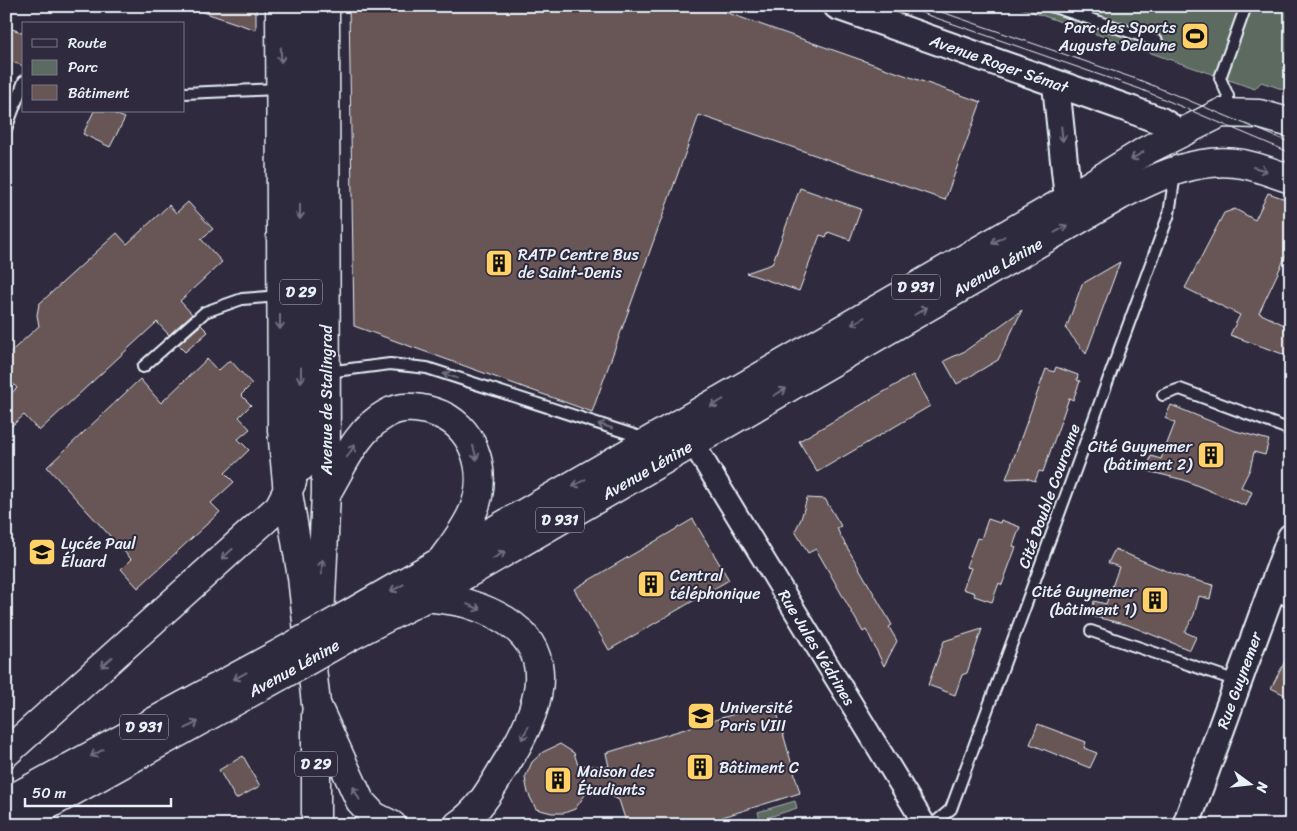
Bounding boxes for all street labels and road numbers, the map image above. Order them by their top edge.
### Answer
street label: Avenue Roger Sémat [925,25,1073,101]
street label: Avenue Lénine [946,229,1048,305]
road number: D 931 [892,274,940,300]
road number: D 29 [280,280,322,304]
street label: Avenue de Stalingrad [312,323,341,476]
street label: Cité Double Couronne [1009,419,1089,573]
street label: Avenue Lénine [595,432,698,508]
road number: D 931 [536,508,584,532]
street label: Rue Jules Védrines [770,583,864,711]
street label: Rue Guynemer [1208,626,1270,733]
street label: Avenue Lénine [242,631,345,706]
road number: D 931 [120,714,168,740]
road number: D 29 [295,752,337,776]

